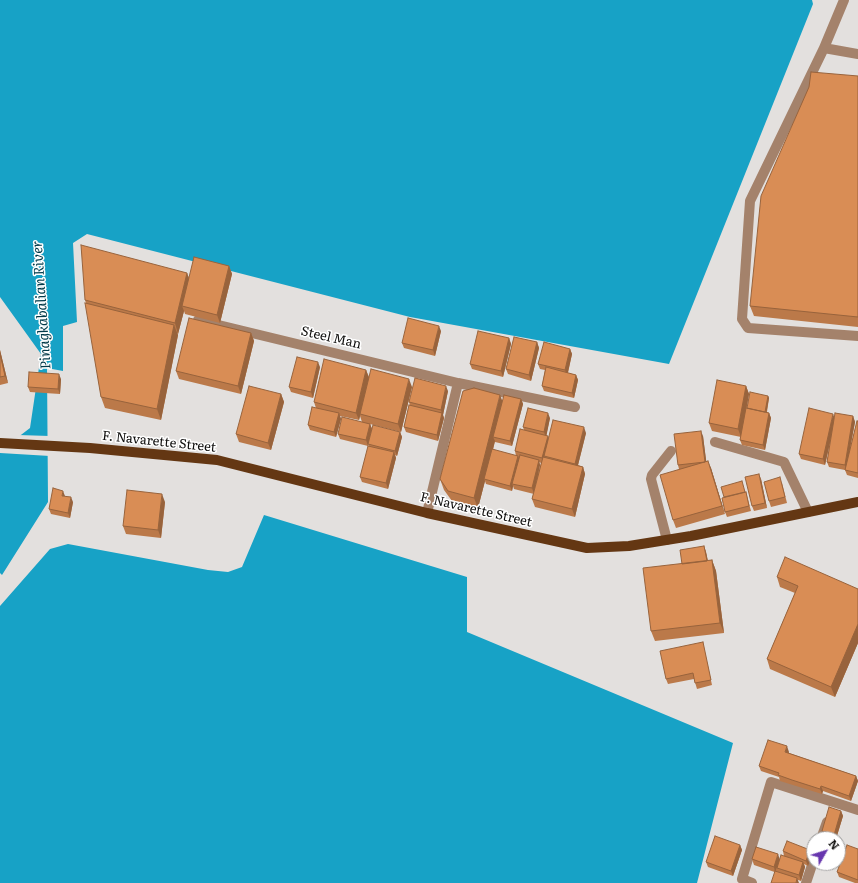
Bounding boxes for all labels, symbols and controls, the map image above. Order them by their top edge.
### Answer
water label: Pinagkabalian River [29,240,55,370]
street label: Steel Man [299,323,363,353]
street label: F. Navarette Street [101,428,217,456]
street label: F. Navarette Street [419,490,533,530]
north arrow [806,831,846,871]
text: N [825,835,844,853]

